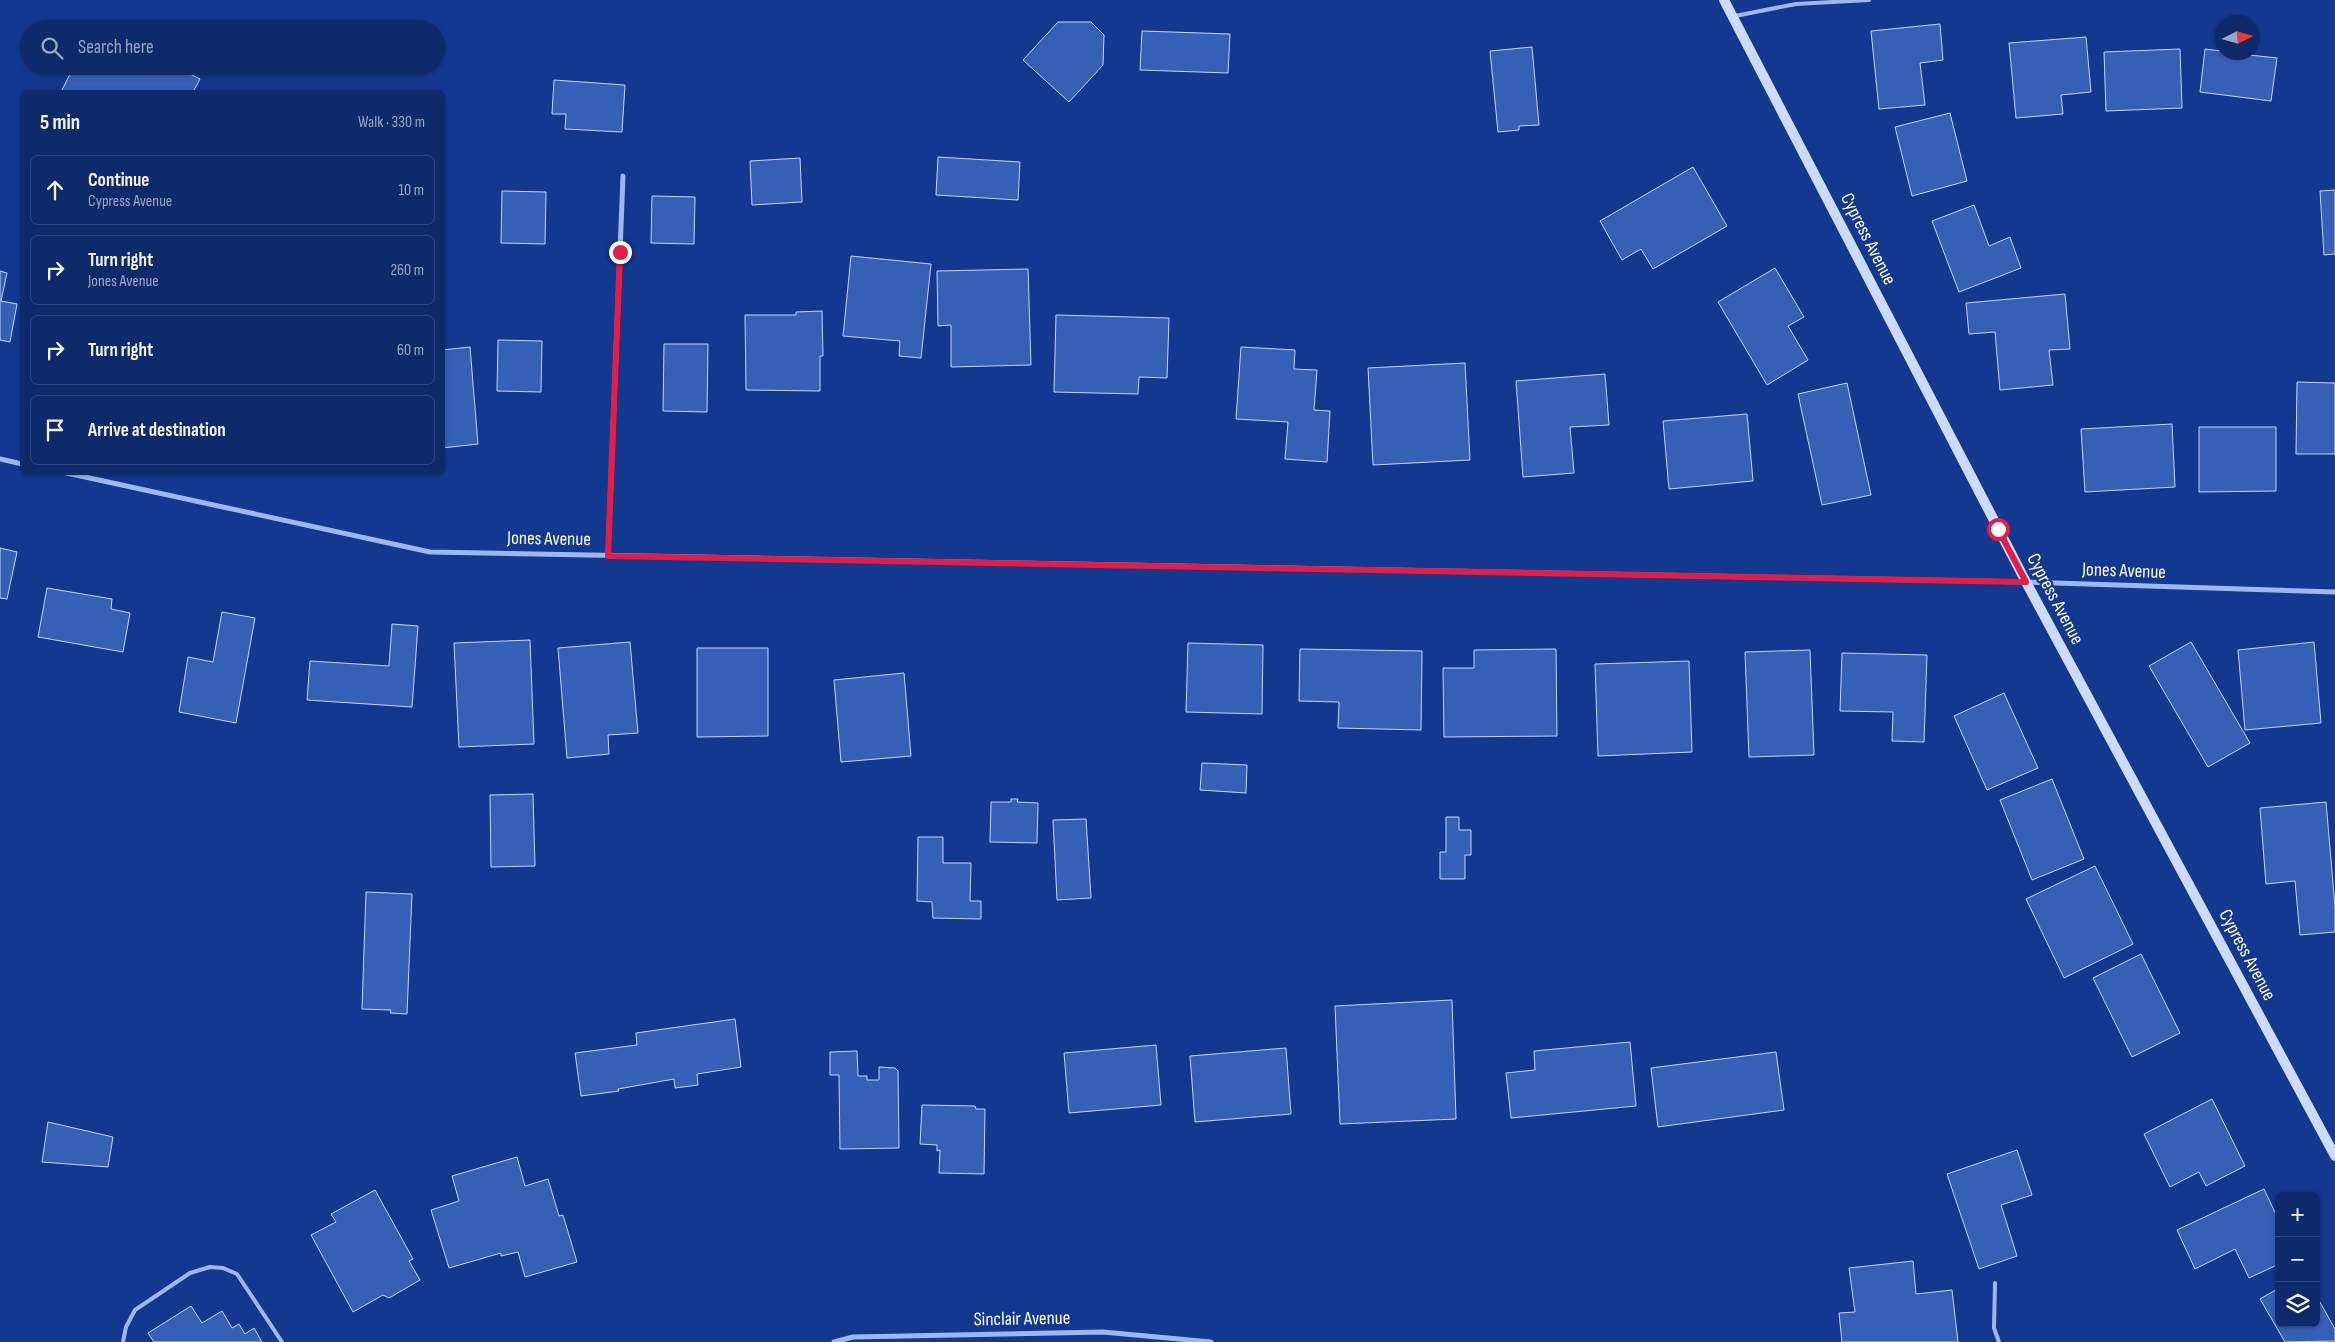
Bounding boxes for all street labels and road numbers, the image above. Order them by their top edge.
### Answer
street label: Cypress Avenue [1835,189,1901,289]
street label: Jones Avenue [506,527,591,551]
street label: Cypress Avenue [2021,549,2089,649]
street label: Jones Avenue [2081,558,2166,584]
street label: Cypress Avenue [2213,905,2281,1005]
street label: Sinclair Avenue [973,1307,1071,1331]

